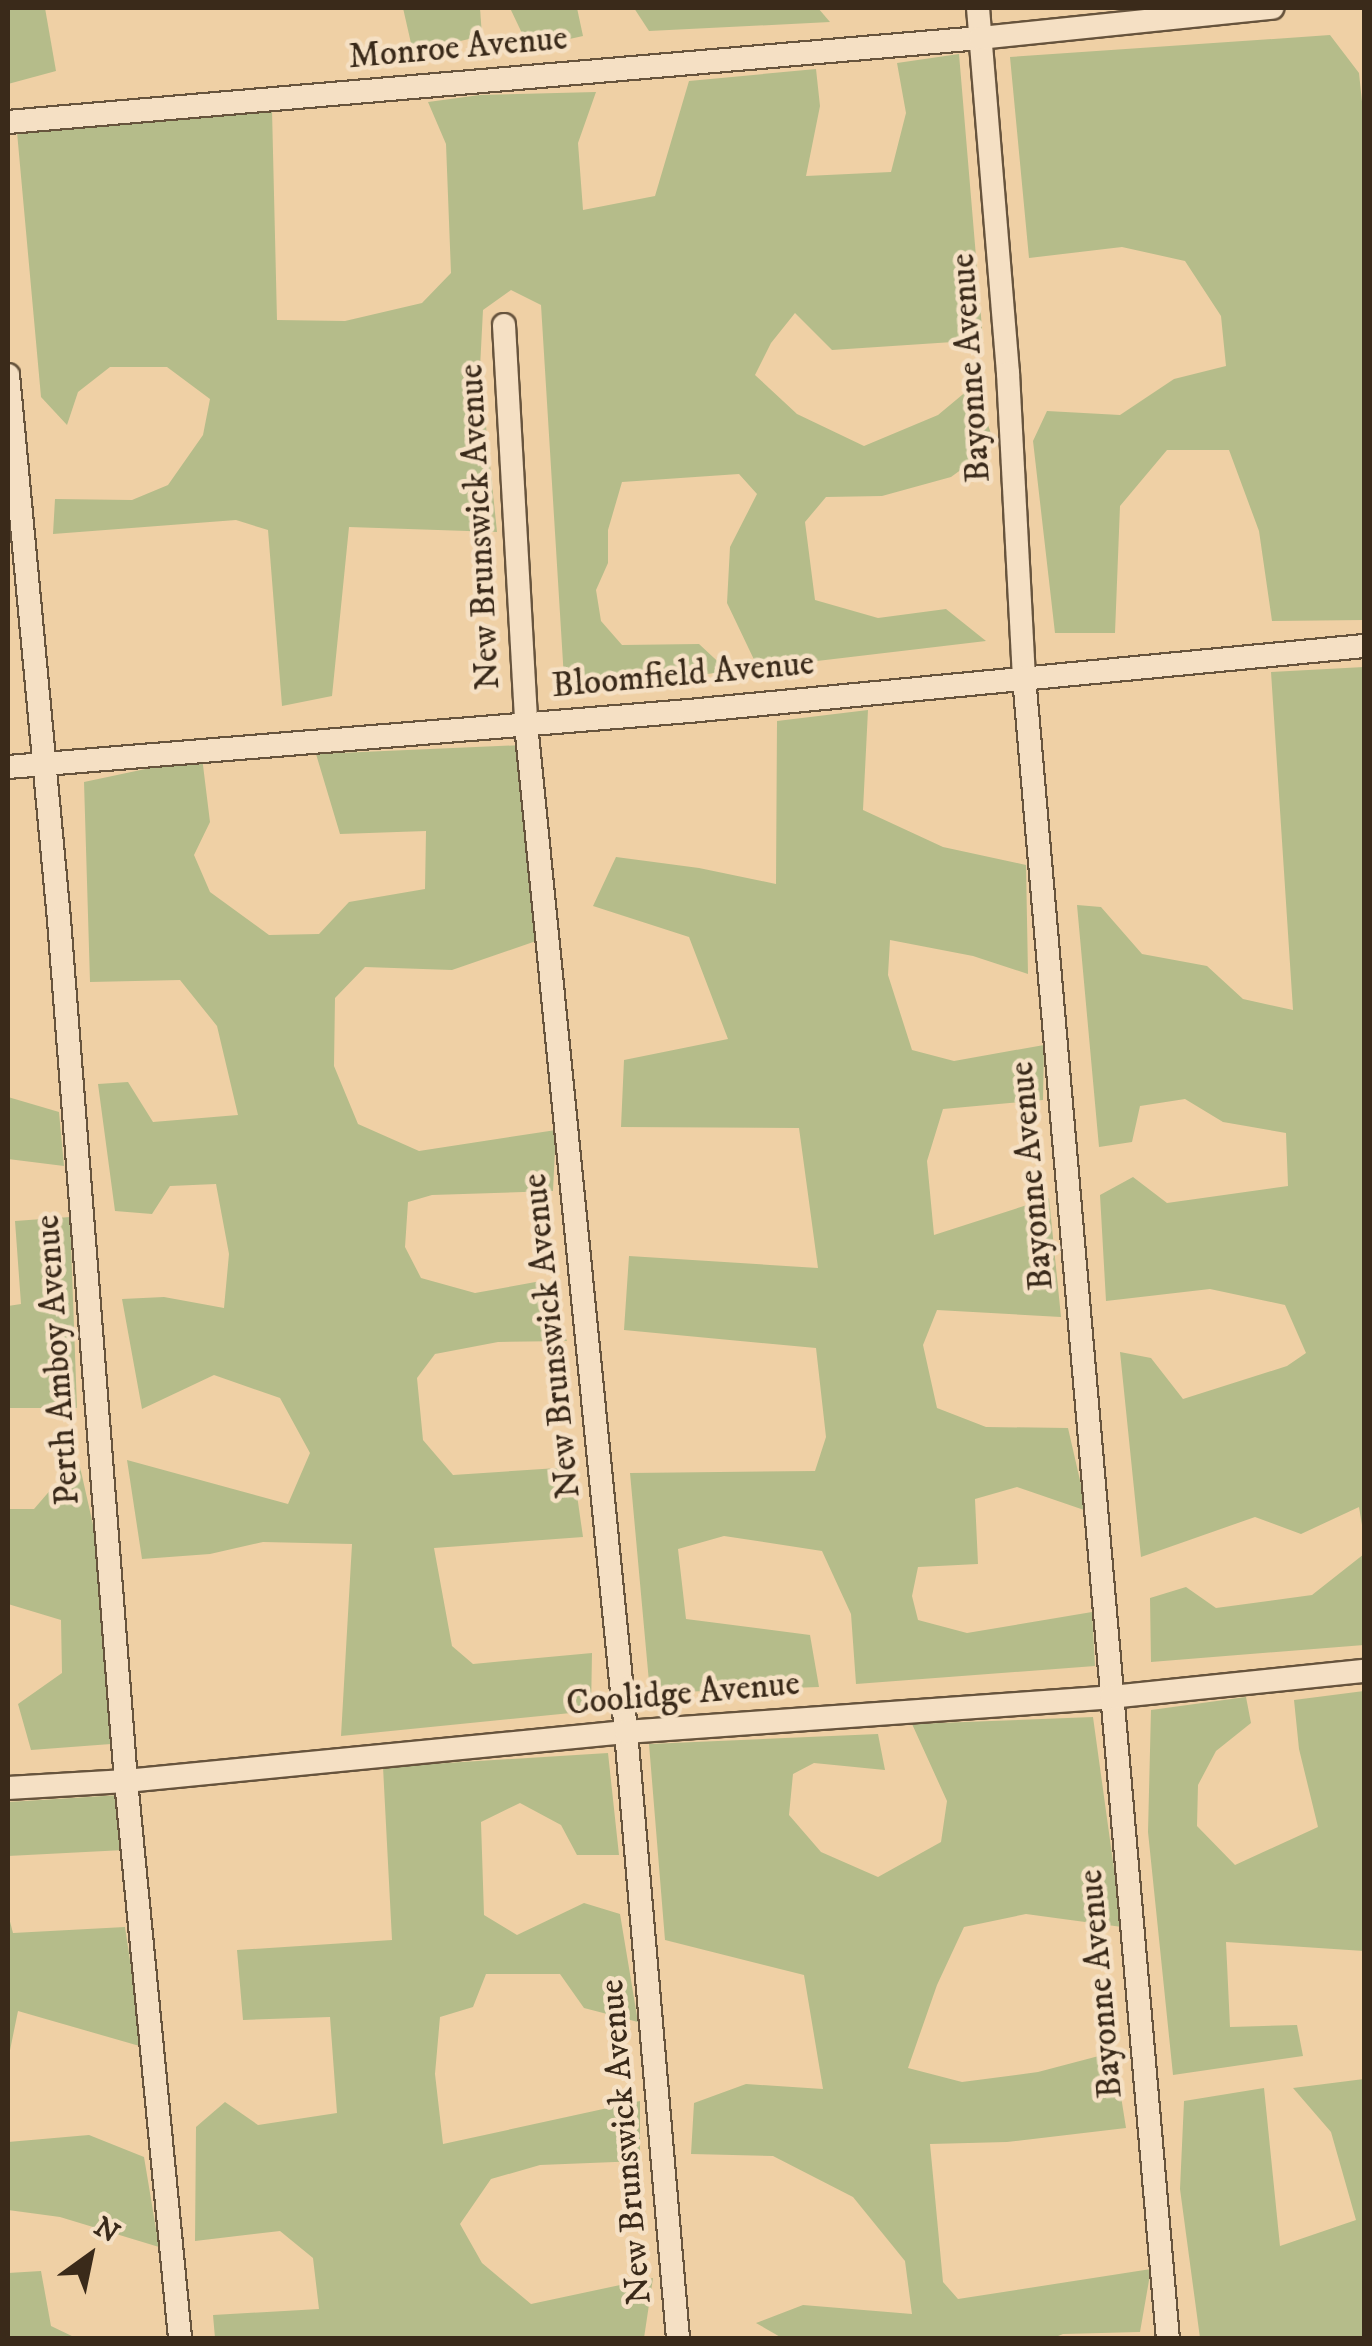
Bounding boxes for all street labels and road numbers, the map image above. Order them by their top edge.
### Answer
street label: Monroe Avenue [347,18,569,78]
street label: Bayonne Avenue [942,252,1000,484]
street label: New Brunswick Avenue [450,363,510,691]
street label: Bloomfield Avenue [550,643,816,707]
street label: Bayonne Avenue [1001,1060,1063,1292]
street label: New Brunswick Avenue [514,1171,590,1501]
street label: Perth Amboy Avenue [27,1213,89,1507]
street label: Coolidge Avenue [565,1663,801,1725]
street label: Bayonne Avenue [1070,1868,1132,2100]
street label: New Brunswick Avenue [591,1978,661,2306]

